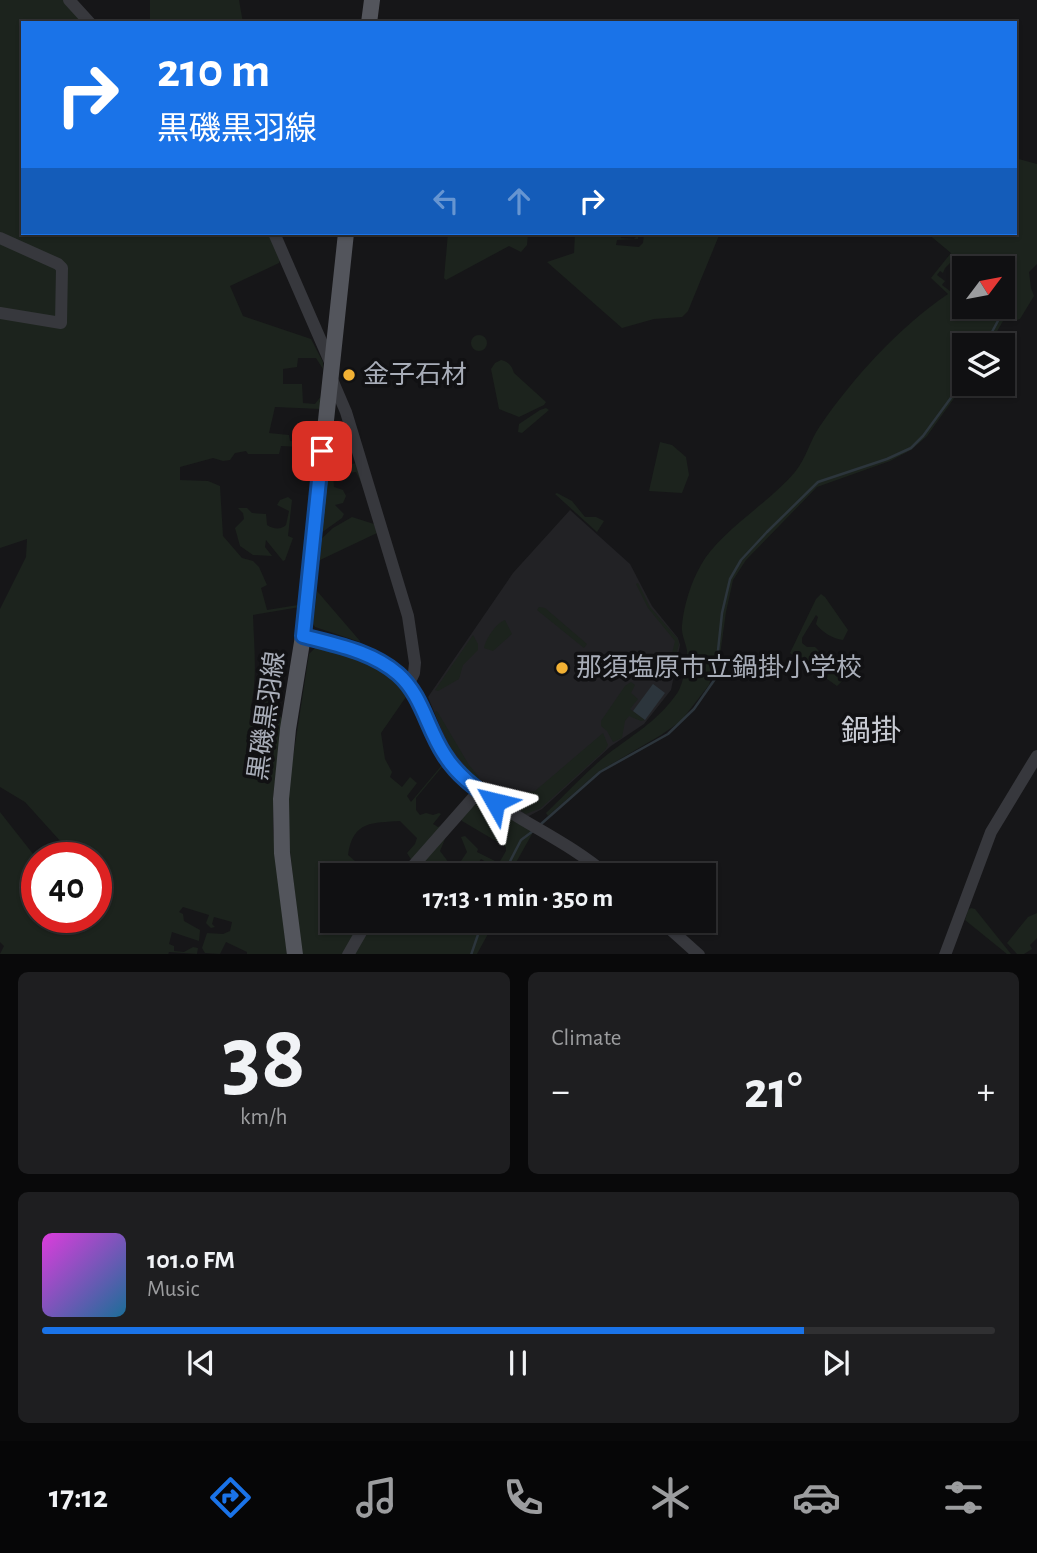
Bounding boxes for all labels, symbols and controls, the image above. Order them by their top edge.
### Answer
text: 210 m [157,47,270,96]
icon: right [42,49,133,140]
text: 黒磯黒羽線 [157,113,317,145]
icon: left [427,182,465,220]
icon: ahead [500,182,538,220]
icon: right [573,182,611,220]
north arrow [952,256,1015,318]
map controls [952,256,1015,396]
button: layers [952,333,1015,396]
place label: 金子石材 [363,361,467,388]
marker: 金子石材 [341,367,357,383]
pin [292,421,352,481]
icon: arrive [303,432,341,470]
street label: 黒磯黒羽線 [244,650,289,782]
place label: 那須塩原市立鍋掛小学校 [576,653,862,681]
marker: 那須塩原市立鍋掛小学校 [554,660,570,676]
district label: 鍋掛 [841,715,901,747]
position arrow [458,765,532,839]
speed limit sign: 40 [21,842,112,933]
text: 17:13 · 1 min · 350 m [423,885,613,911]
text: 38 [222,1013,306,1104]
text: Climate [552,1027,621,1050]
text: 21° [744,1065,802,1117]
text: − [552,1073,570,1111]
text: + [977,1073,995,1111]
text: km/h [240,1106,287,1129]
text: 101.0 FM [147,1247,235,1273]
text: Music [147,1278,199,1301]
icon: previous [182,1344,220,1382]
icon: pause [499,1344,537,1382]
icon: next [817,1344,855,1382]
icon: directions [206,1473,255,1522]
icon: music [352,1473,401,1522]
icon: phone [499,1473,548,1522]
icon: climate [646,1473,695,1522]
icon: car [792,1473,841,1522]
icon: filters [939,1473,988,1522]
text: 17:12 [49,1481,108,1513]

